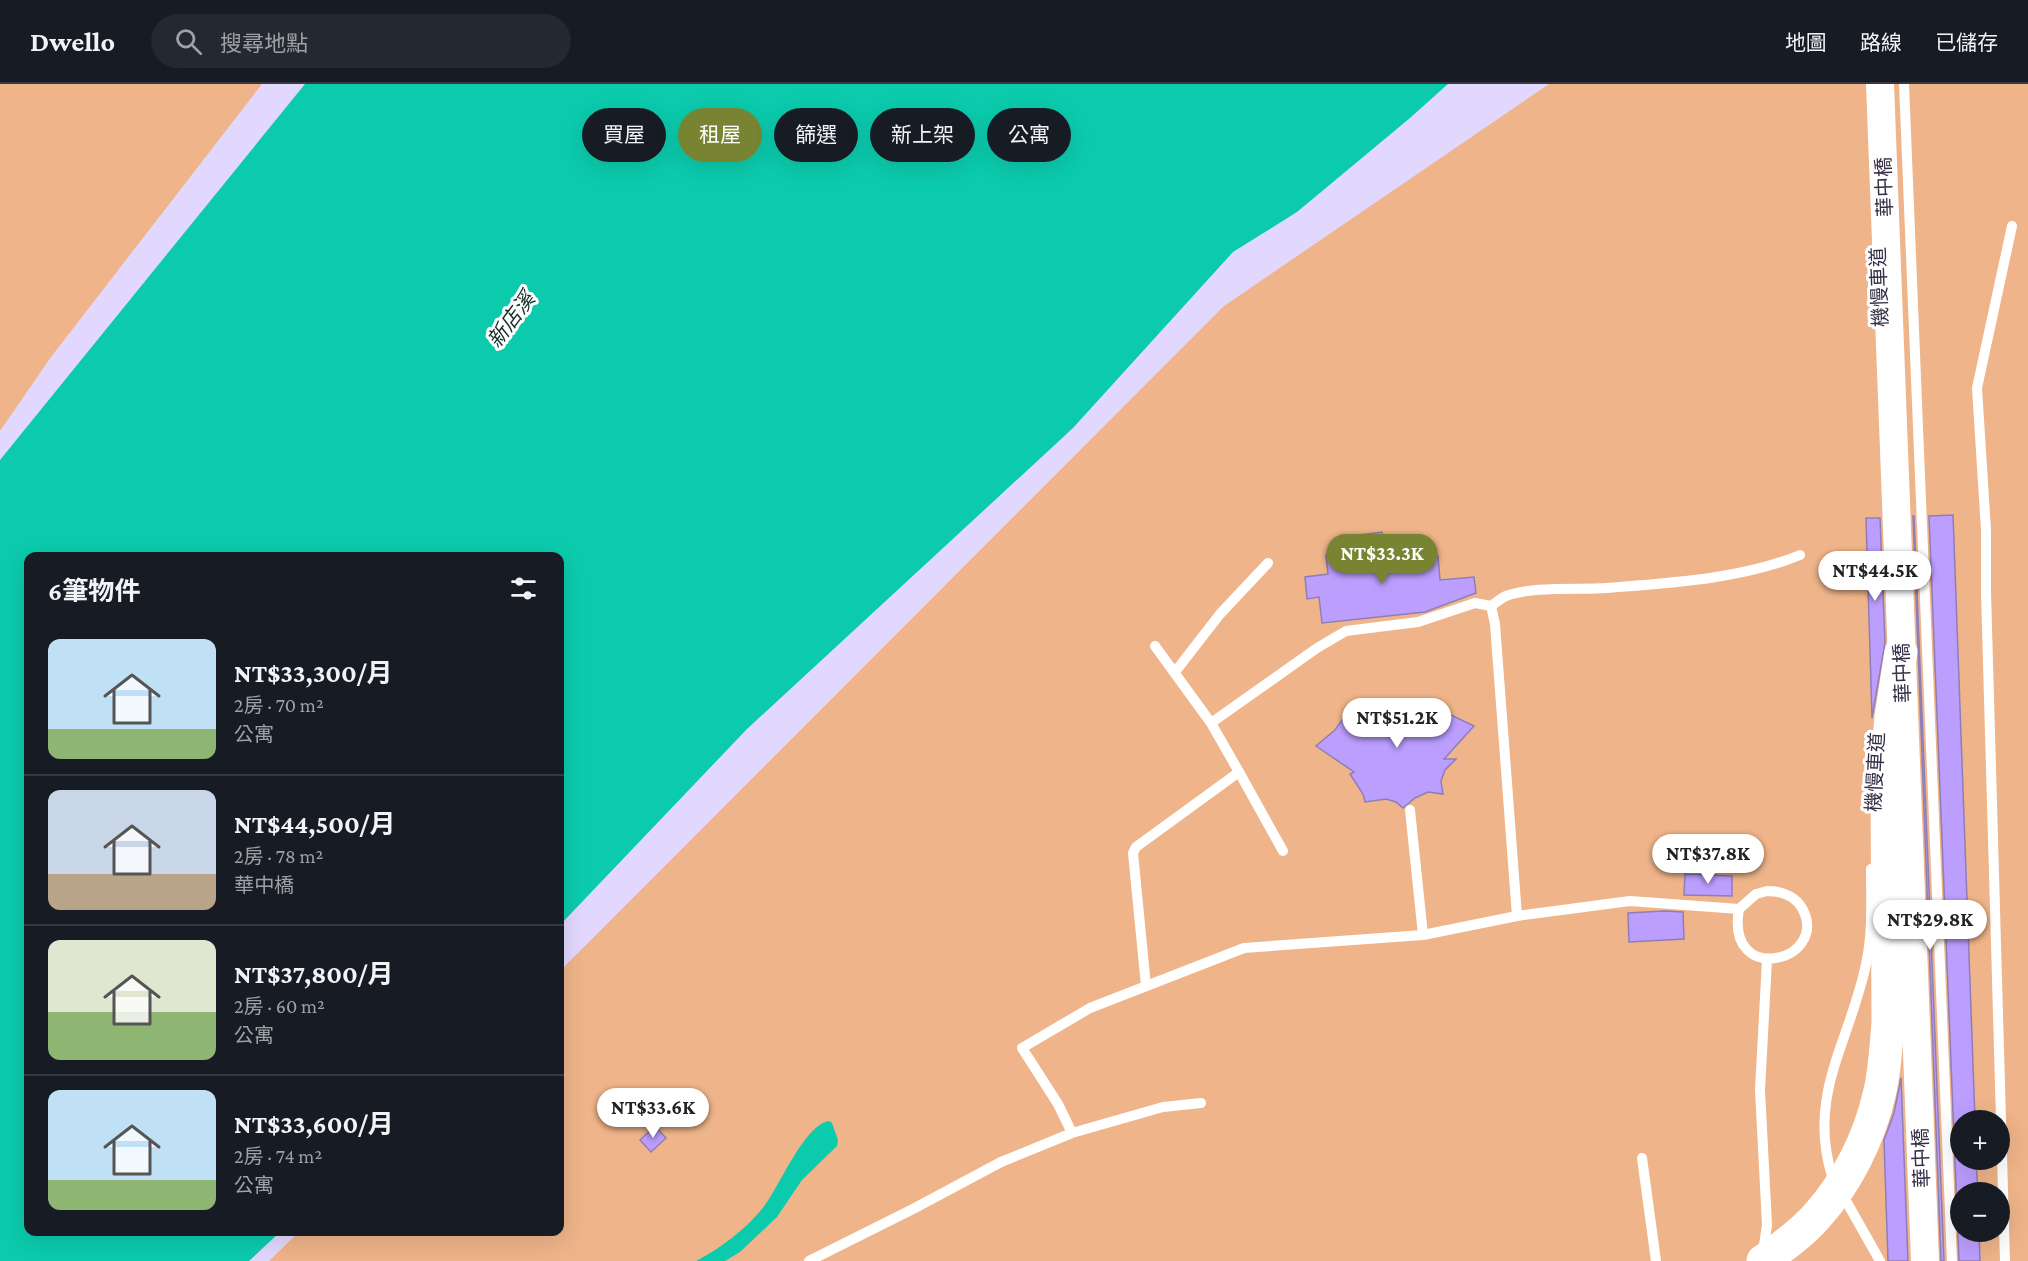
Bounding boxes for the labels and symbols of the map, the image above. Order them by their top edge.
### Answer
street label: 華中橋 [1872,157,1896,217]
street label: 機慢車道 [1867,247,1891,327]
water label: 新店溪 [482,285,541,352]
pin: NT$33.3K [1320,534,1444,585]
pin: NT$44.5K [1813,551,1937,602]
street label: 華中橋 [1890,643,1914,703]
pin: NT$51.2K [1335,698,1459,749]
street label: 機慢車道 [1862,731,1888,813]
pin: NT$37.8K [1646,834,1770,885]
pin: NT$29.8K [1868,900,1992,951]
pin: NT$33.6K [591,1088,715,1139]
street label: 華中橋 [1909,1128,1933,1188]

